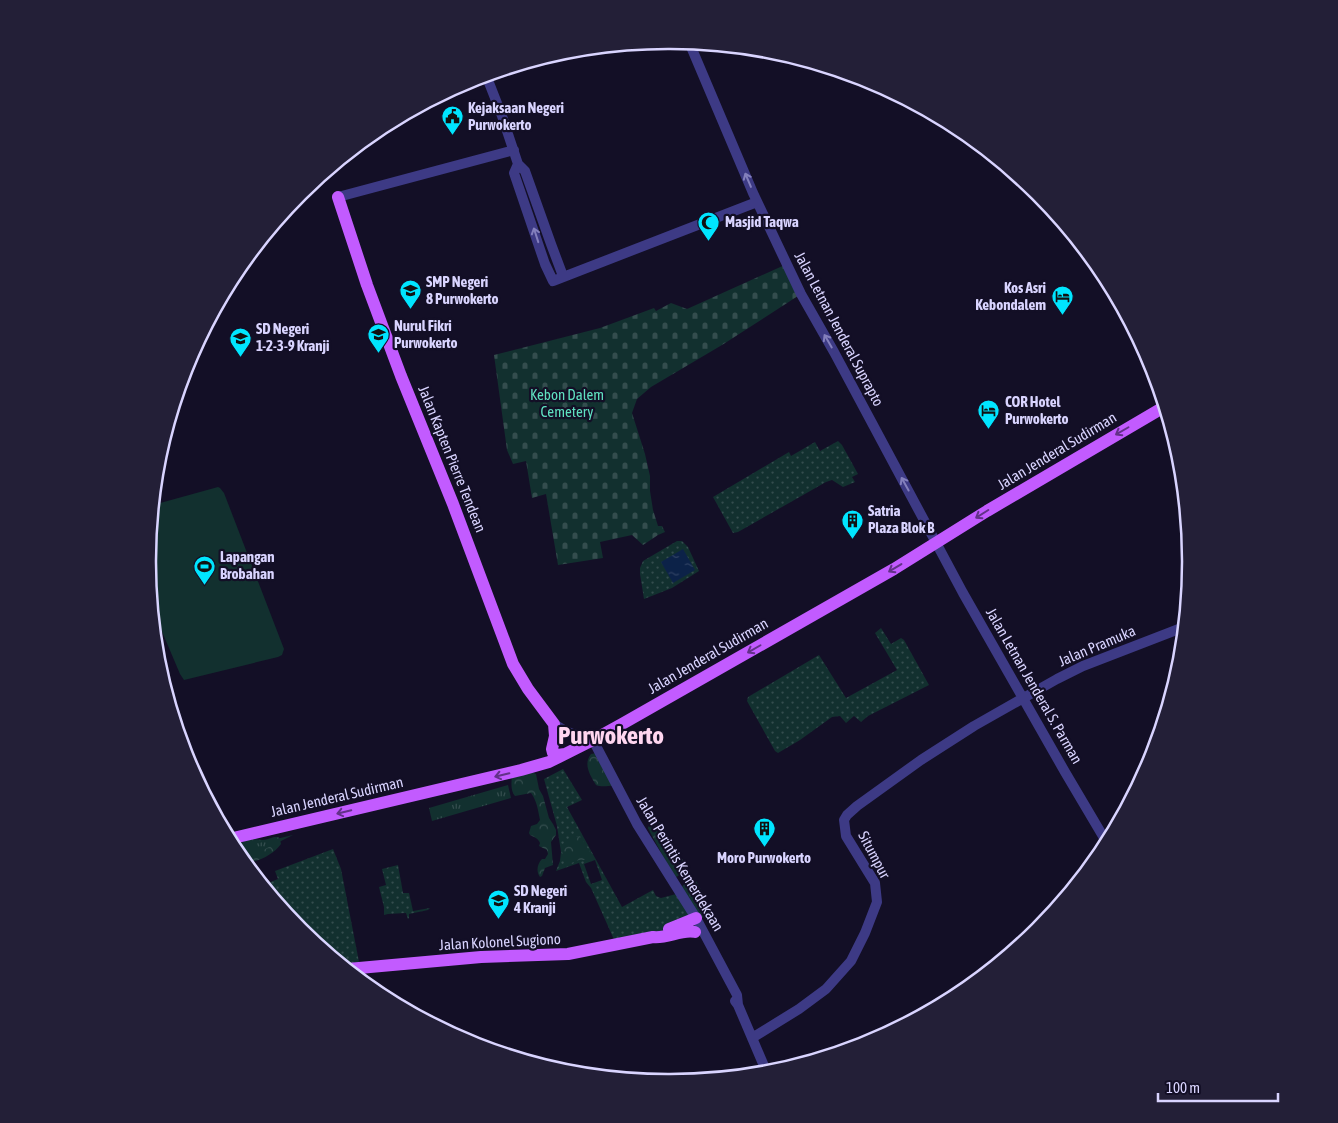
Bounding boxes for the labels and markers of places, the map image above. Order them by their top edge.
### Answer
place label: Kejaksaan Negeri Purwokerto [468,99,564,133]
public building icon: Kejaksaan Negeri Purwokerto [440,105,464,136]
mosque icon: Masjid Taqwa [697,210,721,241]
place label: Masjid Taqwa [725,213,799,230]
place label: SMP Negeri 8 Purwokerto [426,273,499,307]
school or university icon: SMP Negeri 8 Purwokerto [398,279,422,310]
place label: Kos Asri Kebondalem [975,279,1046,313]
hotel icon: Kos Asri Kebondalem [1050,285,1074,316]
place label: Nurul Fikri Purwokerto [394,317,457,351]
place label: SD Negeri 1-2-3-9 Kranji [256,320,329,354]
school or university icon: Nurul Fikri Purwokerto [366,323,390,354]
school or university icon: SD Negeri 1-2-3-9 Kranji [228,326,252,357]
place label: COR Hotel Purwokerto [1005,393,1068,427]
hotel icon: COR Hotel Purwokerto [977,399,1001,430]
place label: Satria Plaza Blok B [868,502,935,536]
building icon: Satria Plaza Blok B [840,508,864,539]
place label: Lapangan Brobahan [220,548,275,582]
sports icon: Lapangan Brobahan [192,554,216,585]
building icon: Moro Purwokerto [752,817,776,848]
place label: Moro Purwokerto [717,849,811,866]
place label: SD Negeri 4 Kranji [513,882,567,916]
school or university icon: SD Negeri 4 Kranji [486,888,510,919]

